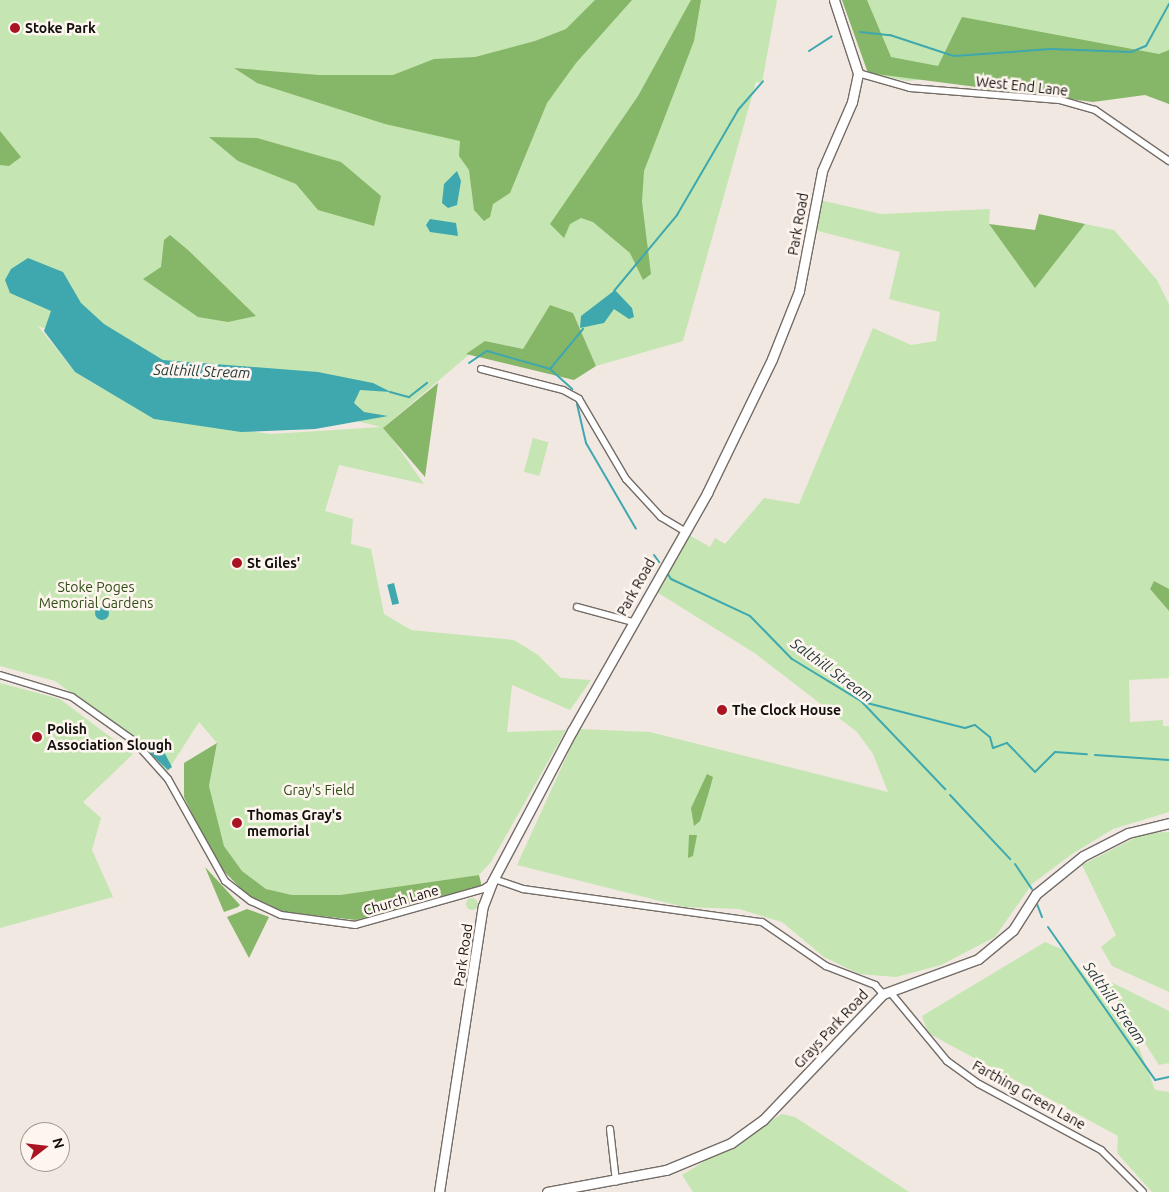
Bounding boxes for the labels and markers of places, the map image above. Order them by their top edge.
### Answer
place label: Stoke Park [25,20,96,36]
marker: Stoke Park [9,22,21,34]
place label: St Giles' [247,555,300,571]
marker: St Giles' [231,557,243,569]
place label: The Clock House [732,702,841,718]
marker: The Clock House [716,704,728,716]
place label: Polish Association Slough [47,721,172,754]
marker: Polish Association Slough [31,731,43,743]
place label: Thomas Gray's memorial [247,807,342,840]
marker: Thomas Gray's memorial [231,817,243,829]

